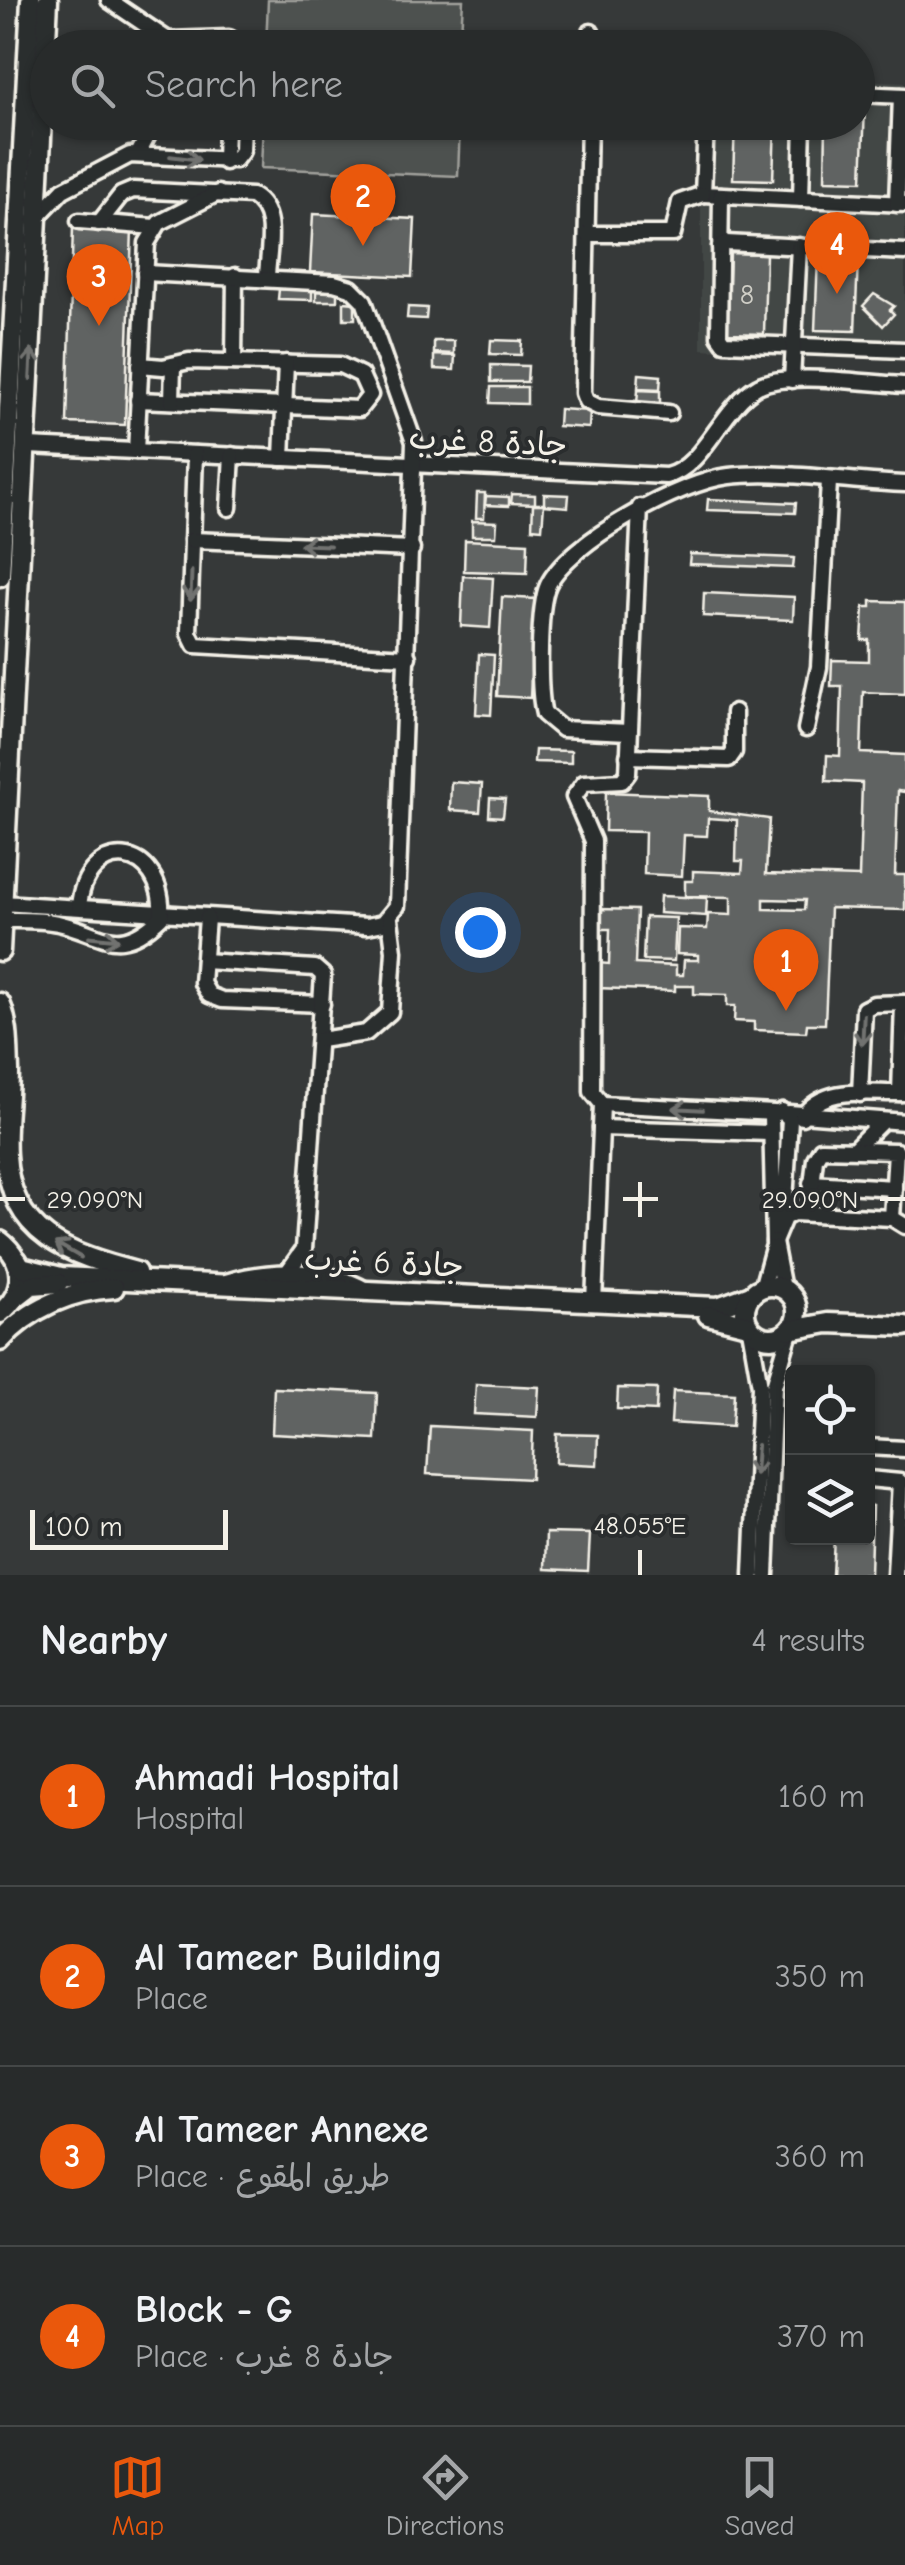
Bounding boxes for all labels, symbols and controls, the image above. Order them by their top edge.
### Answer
search box [30,30,875,140]
icon: search [65,58,120,113]
text: Search here [145,63,343,107]
one-way arrow [169,149,201,168]
pin: 2 [330,164,396,246]
pin: 4 [804,212,870,294]
pin: 3 [66,244,132,326]
house number: 8 [740,279,754,311]
one-way arrow [22,348,41,380]
street label: جادة 8 غرب [408,419,568,464]
one-way arrow [299,535,331,554]
one-way arrow [181,570,200,602]
your location [455,907,506,958]
one-way arrow [88,928,120,947]
pin: 1 [754,928,818,1011]
one-way arrow [853,1014,872,1046]
one-way arrow [673,1099,705,1118]
text: 29.090°N [47,1185,143,1214]
text: 29.090°N [762,1185,858,1214]
one-way arrow [54,1240,83,1260]
street label: جادة 6 غرب [303,1240,465,1285]
map controls [785,1365,875,1545]
button: locate [785,1365,875,1455]
one-way arrow [746,1443,765,1475]
button: layers [785,1455,875,1545]
scale bar [30,1505,228,1550]
text: 100 m [45,1511,123,1543]
text: 48.055°E [594,1511,686,1540]
text: Nearby [40,1616,167,1665]
text: 4 results [752,1622,865,1659]
text: Ahmadi Hospital [135,1756,400,1800]
text: 1 [66,1778,79,1815]
text: 160 m [778,1778,865,1815]
text: Hospital [135,1800,244,1837]
text: Al Tameer Building [135,1936,443,1980]
text: 2 [65,1958,80,1995]
text: 350 m [775,1958,865,1995]
text: Place [135,1980,208,2017]
text: Al Tameer Annexe [135,2108,428,2152]
text: 3 [65,2138,80,2175]
text: 360 m [775,2138,865,2175]
text: Place · طريق المقوع [135,2158,390,2195]
text: Block - G [135,2288,293,2332]
text: 4 [65,2318,80,2355]
text: 370 m [777,2318,865,2355]
text: Place · جادة 8 غرب [135,2338,394,2375]
tab: Map [110,2450,165,2542]
tab: Directions [386,2450,504,2542]
tab: Saved [725,2450,795,2542]

